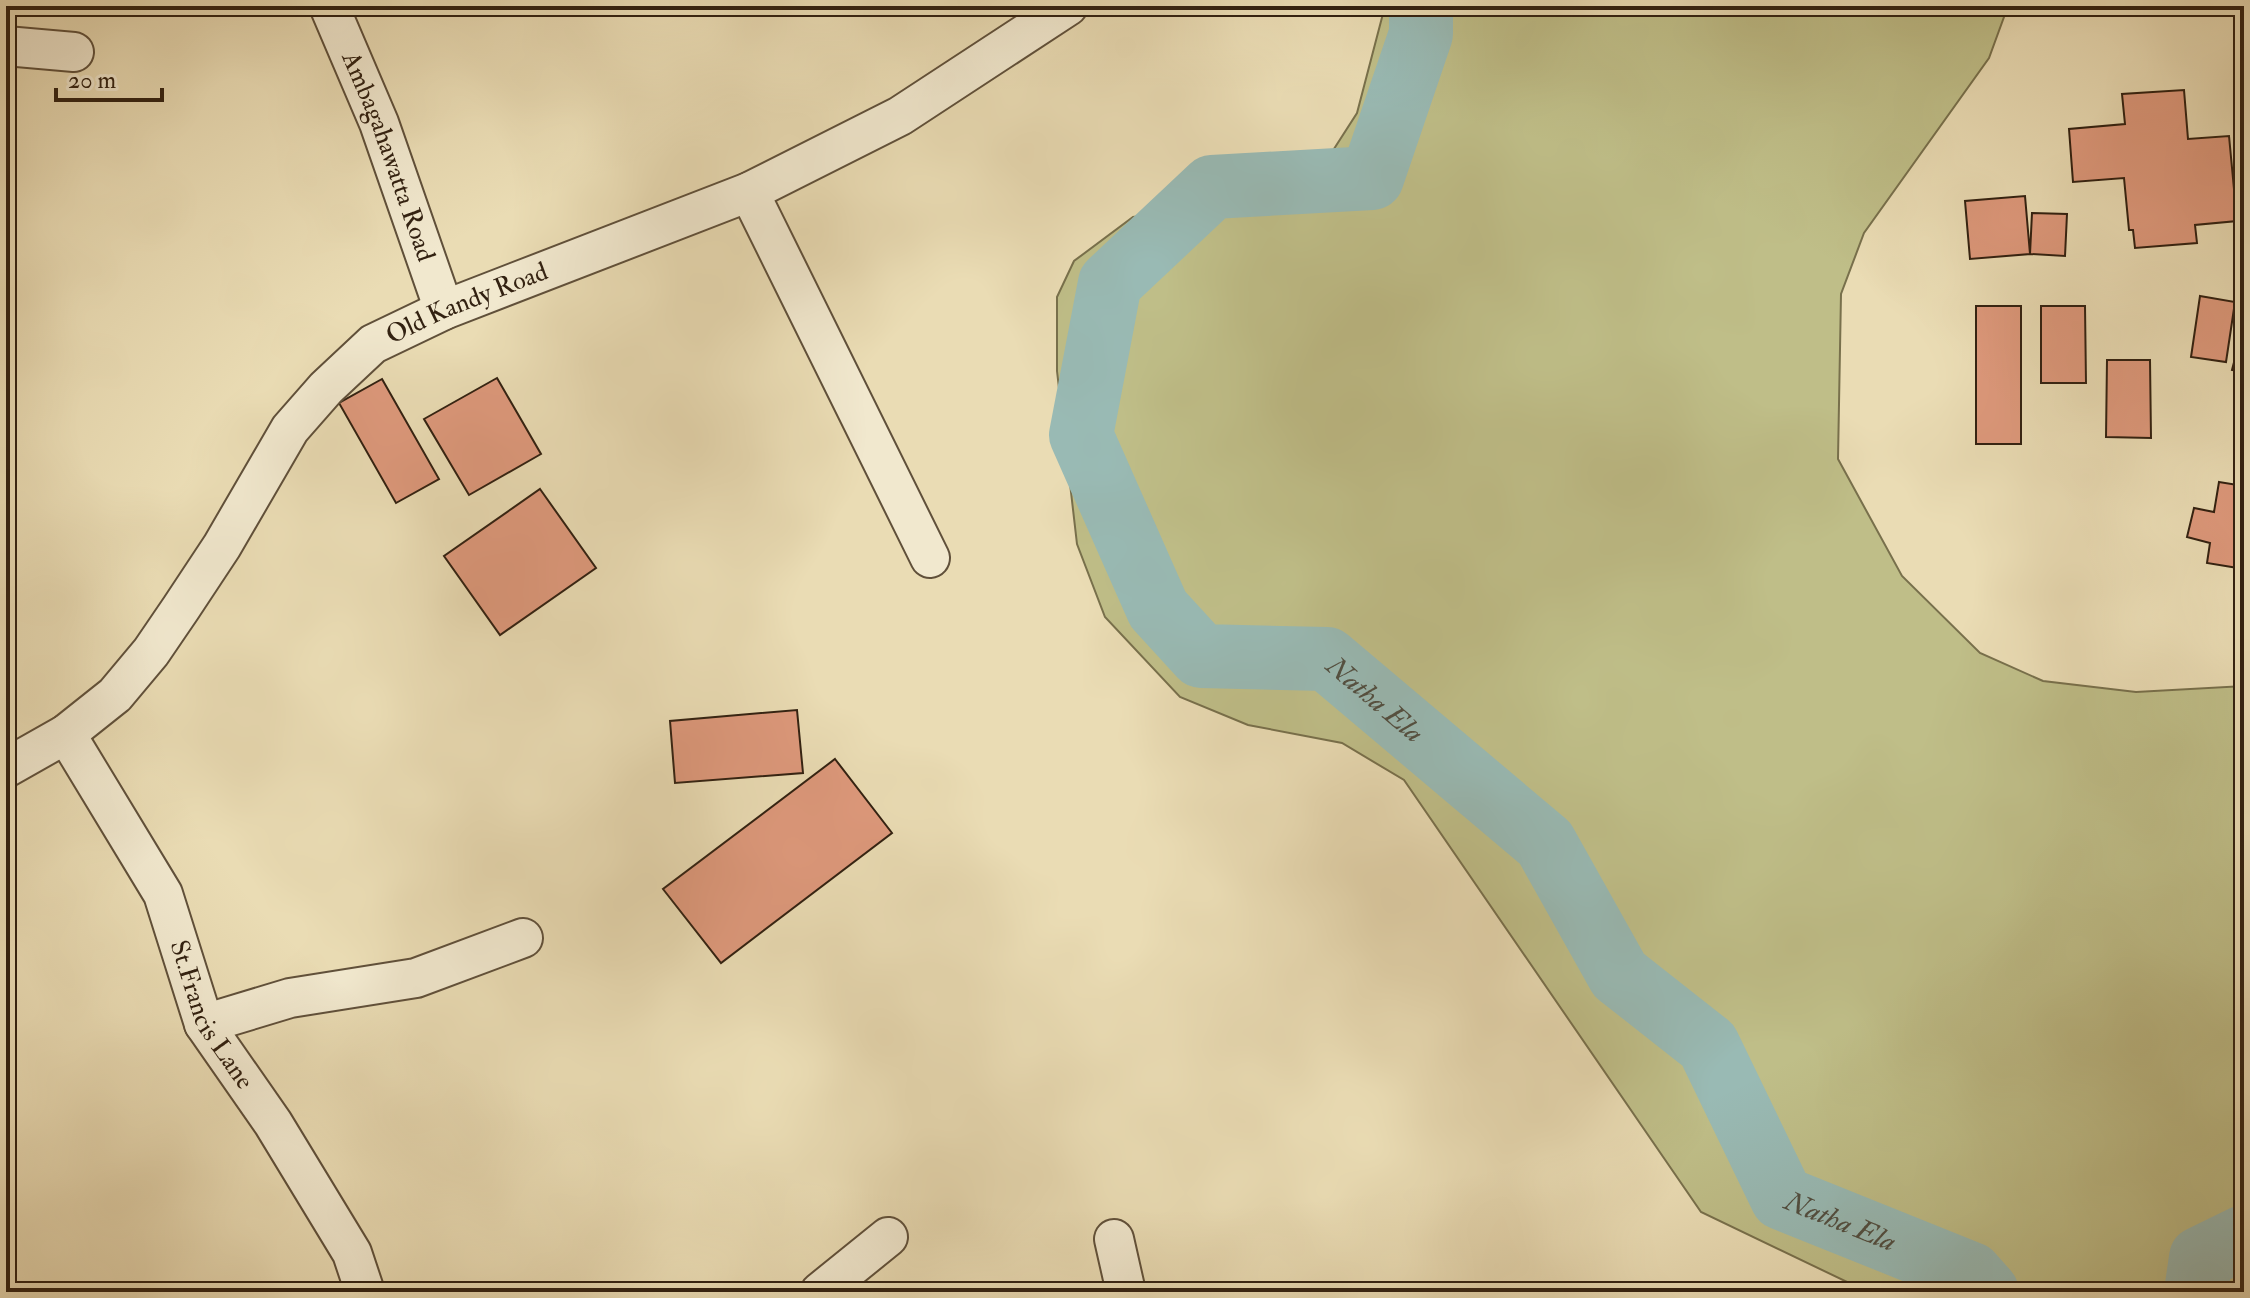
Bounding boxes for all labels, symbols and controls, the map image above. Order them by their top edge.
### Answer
street label: Ambagahawatta Road [334,46,442,266]
scale bar [56,52,162,102]
text: 20 m [68,65,117,96]
street label: Old Kandy Road [381,255,552,351]
water label: Natha Ela [1318,647,1431,751]
street label: St.Francis Lane [163,936,261,1096]
water label: Natha Ela [1778,1183,1901,1260]

